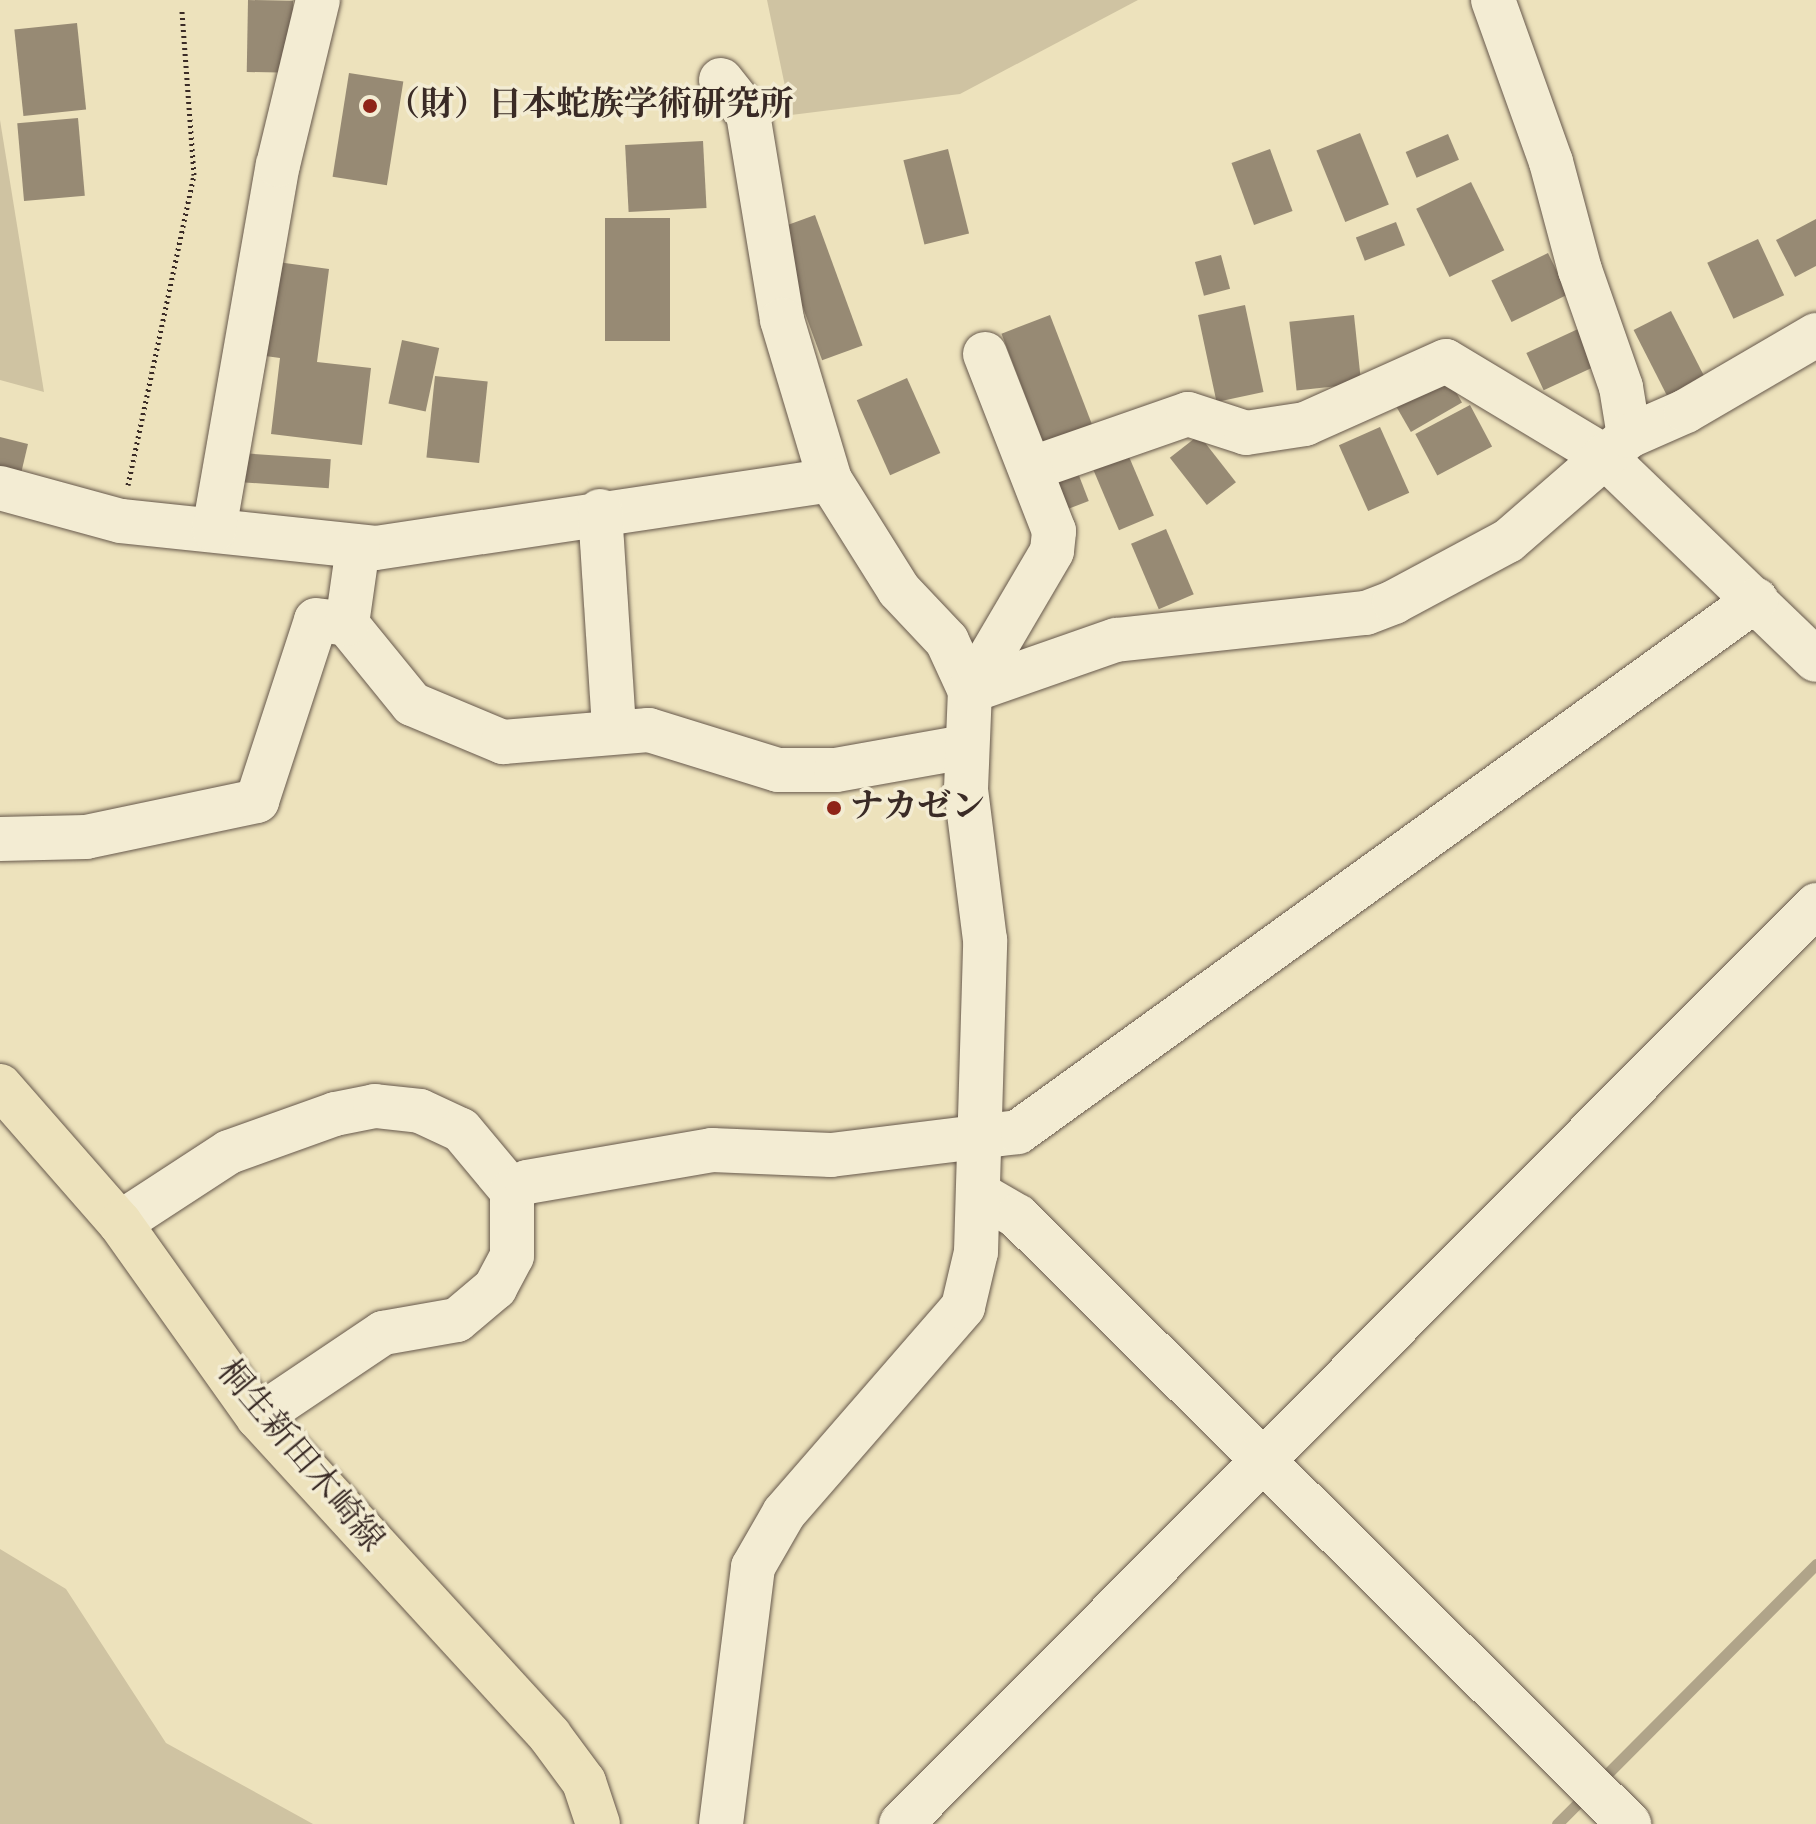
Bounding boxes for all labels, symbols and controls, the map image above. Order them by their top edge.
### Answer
place label: （財）日本蛇族学術研究所 [386,86,794,126]
marker: （財）日本蛇族学術研究所 [361,97,379,115]
place label: ナカゼン [850,788,986,828]
marker: ナカゼン [825,799,843,817]
street label: 桐生新田木崎線 [208,1352,392,1560]

